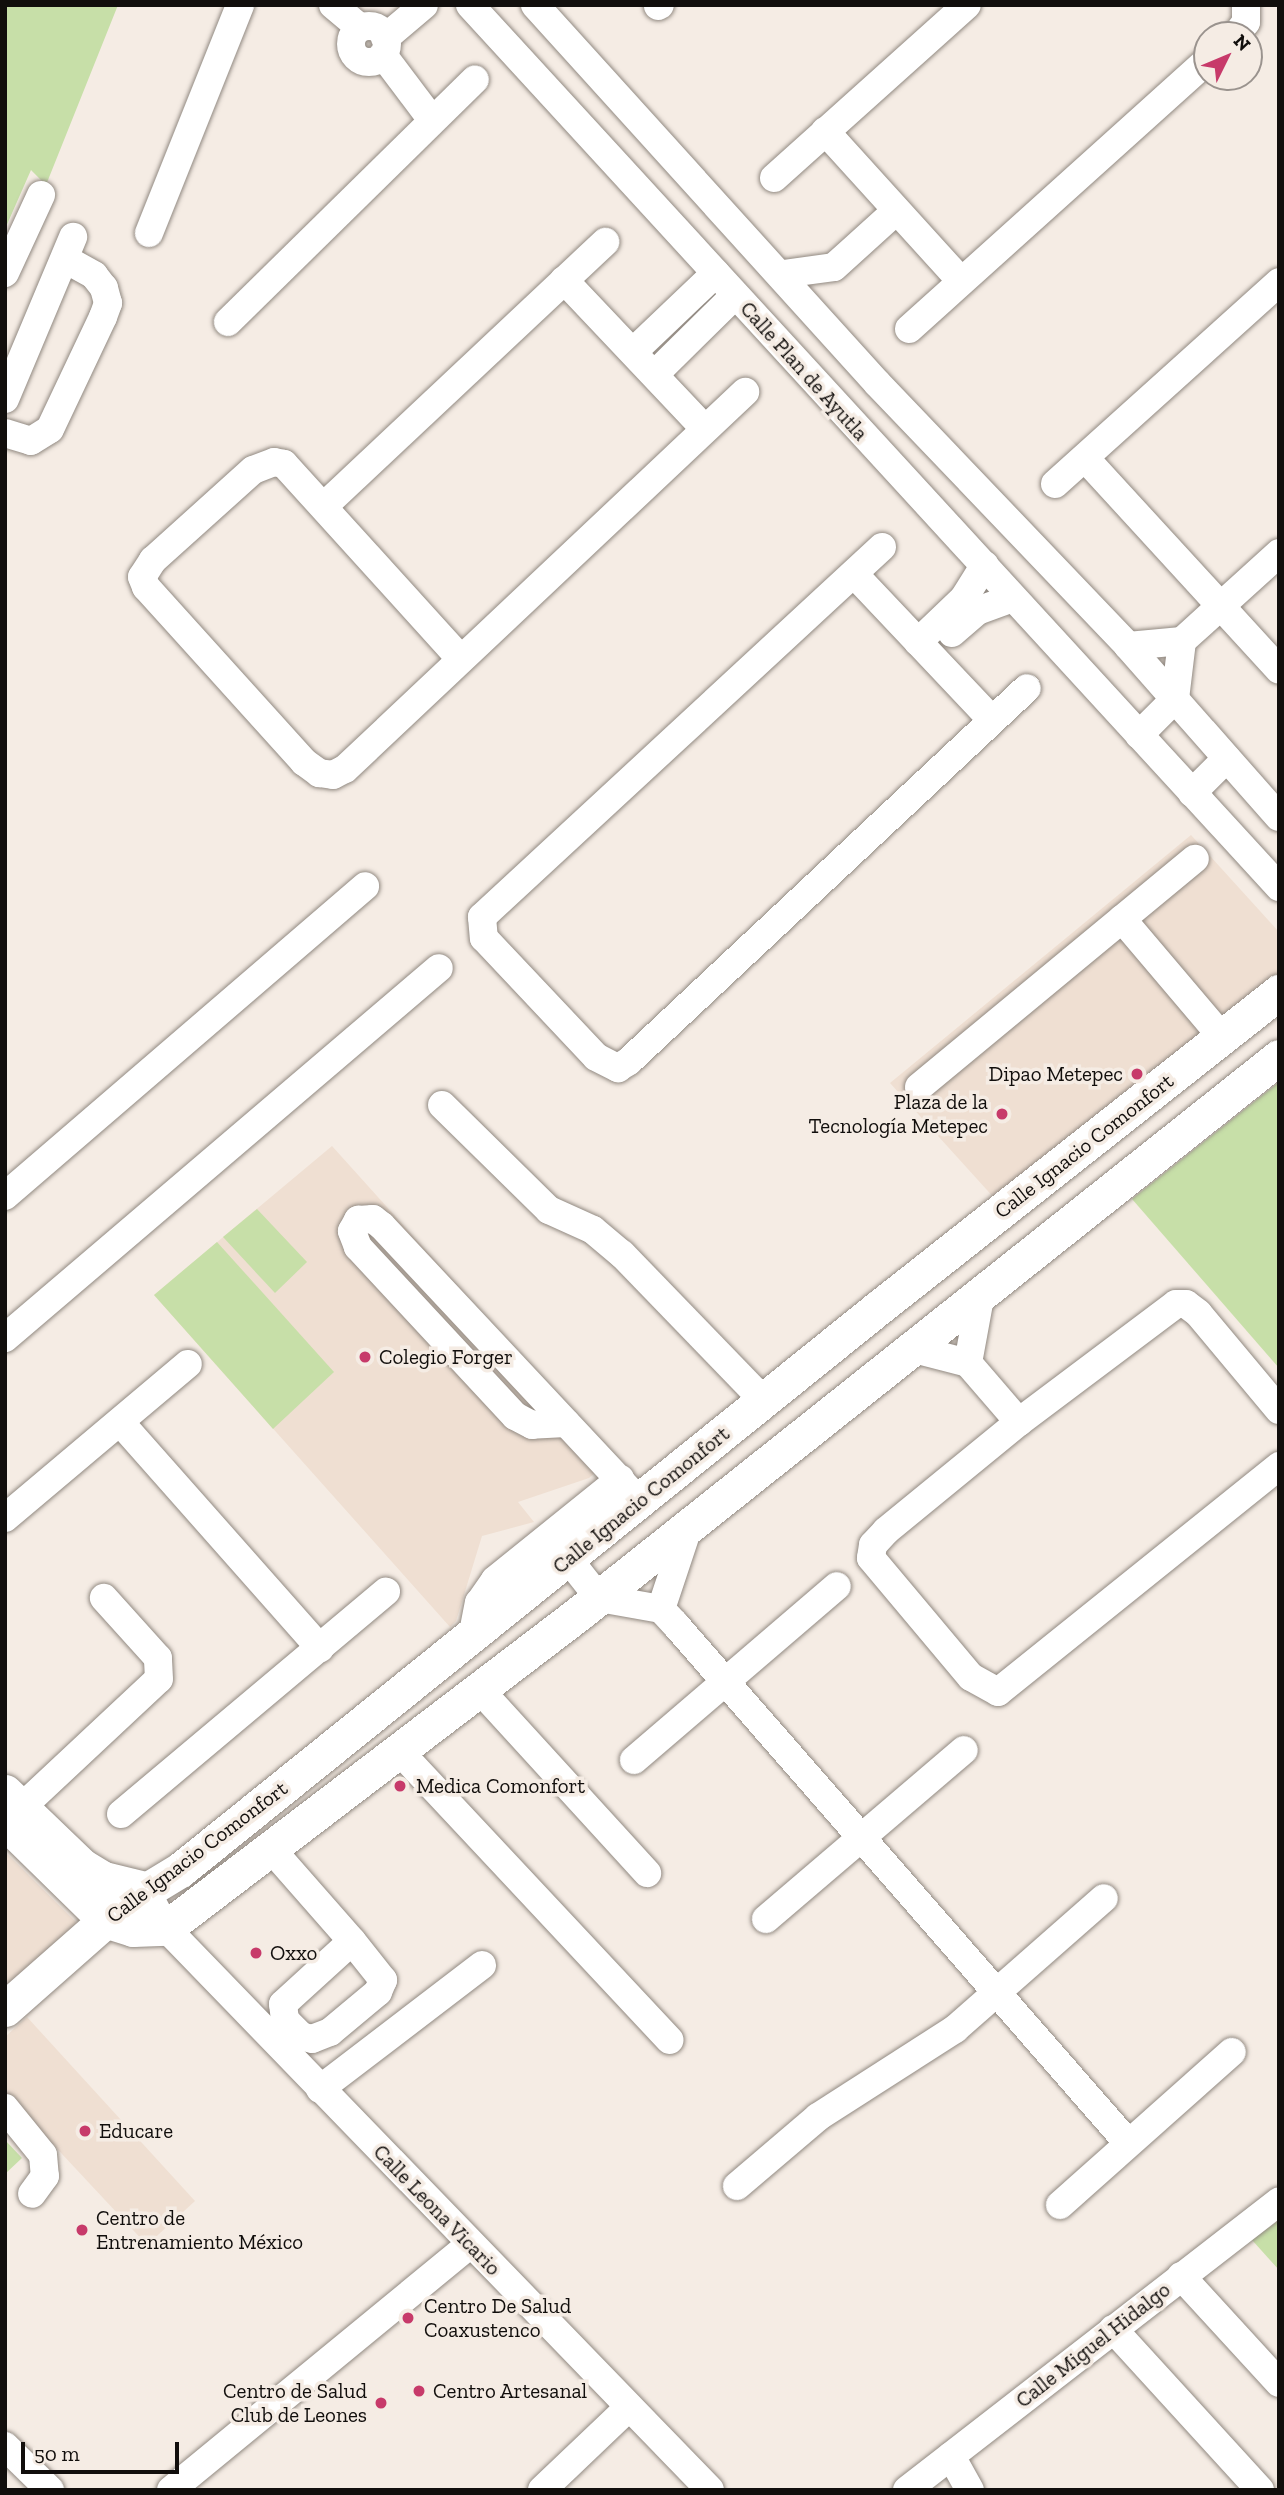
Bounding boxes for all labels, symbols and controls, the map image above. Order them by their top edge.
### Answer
north arrow [1193,21,1263,91]
text: N [1229,30,1256,56]
street label: Calle Plan de Ayutla [735,296,873,446]
place label: Dipao Metepec [988,1061,1123,1087]
marker: Dipao Metepec [1129,1066,1145,1082]
street label: Calle Ignacio Comonfort [990,1068,1178,1224]
place label: Plaza de la Tecnología Metepec [809,1089,988,1139]
marker: Plaza de la Tecnología Metepec [994,1106,1010,1122]
place label: Colegio Forger [379,1344,513,1370]
marker: Colegio Forger [357,1349,373,1365]
street label: Calle Ignacio Comonfort [548,1421,734,1579]
place label: Medica Comonfort [416,1773,585,1799]
street label: Calle Ignacio Comonfort [102,1776,292,1928]
marker: Medica Comonfort [390,1776,410,1796]
place label: Oxxo [270,1940,317,1966]
marker: Oxxo [248,1945,264,1961]
place label: Educare [99,2118,173,2144]
marker: Educare [77,2123,93,2139]
street label: Calle Leona Vicario [368,2139,506,2281]
place label: Centro de Entrenamiento México [96,2205,303,2255]
marker: Centro de Entrenamiento México [74,2222,90,2238]
street label: Calle Miguel Hidalgo [1011,2277,1175,2413]
place label: Centro De Salud Coaxustenco [424,2293,571,2343]
marker: Centro De Salud Coaxustenco [398,2308,418,2328]
place label: Centro de Salud Club de Leones [223,2378,367,2428]
place label: Centro Artesanal [433,2378,588,2404]
marker: Centro Artesanal [411,2383,427,2399]
marker: Centro de Salud Club de Leones [373,2395,389,2411]
scale bar [24,2428,182,2472]
text: 50 m [34,2441,80,2466]

